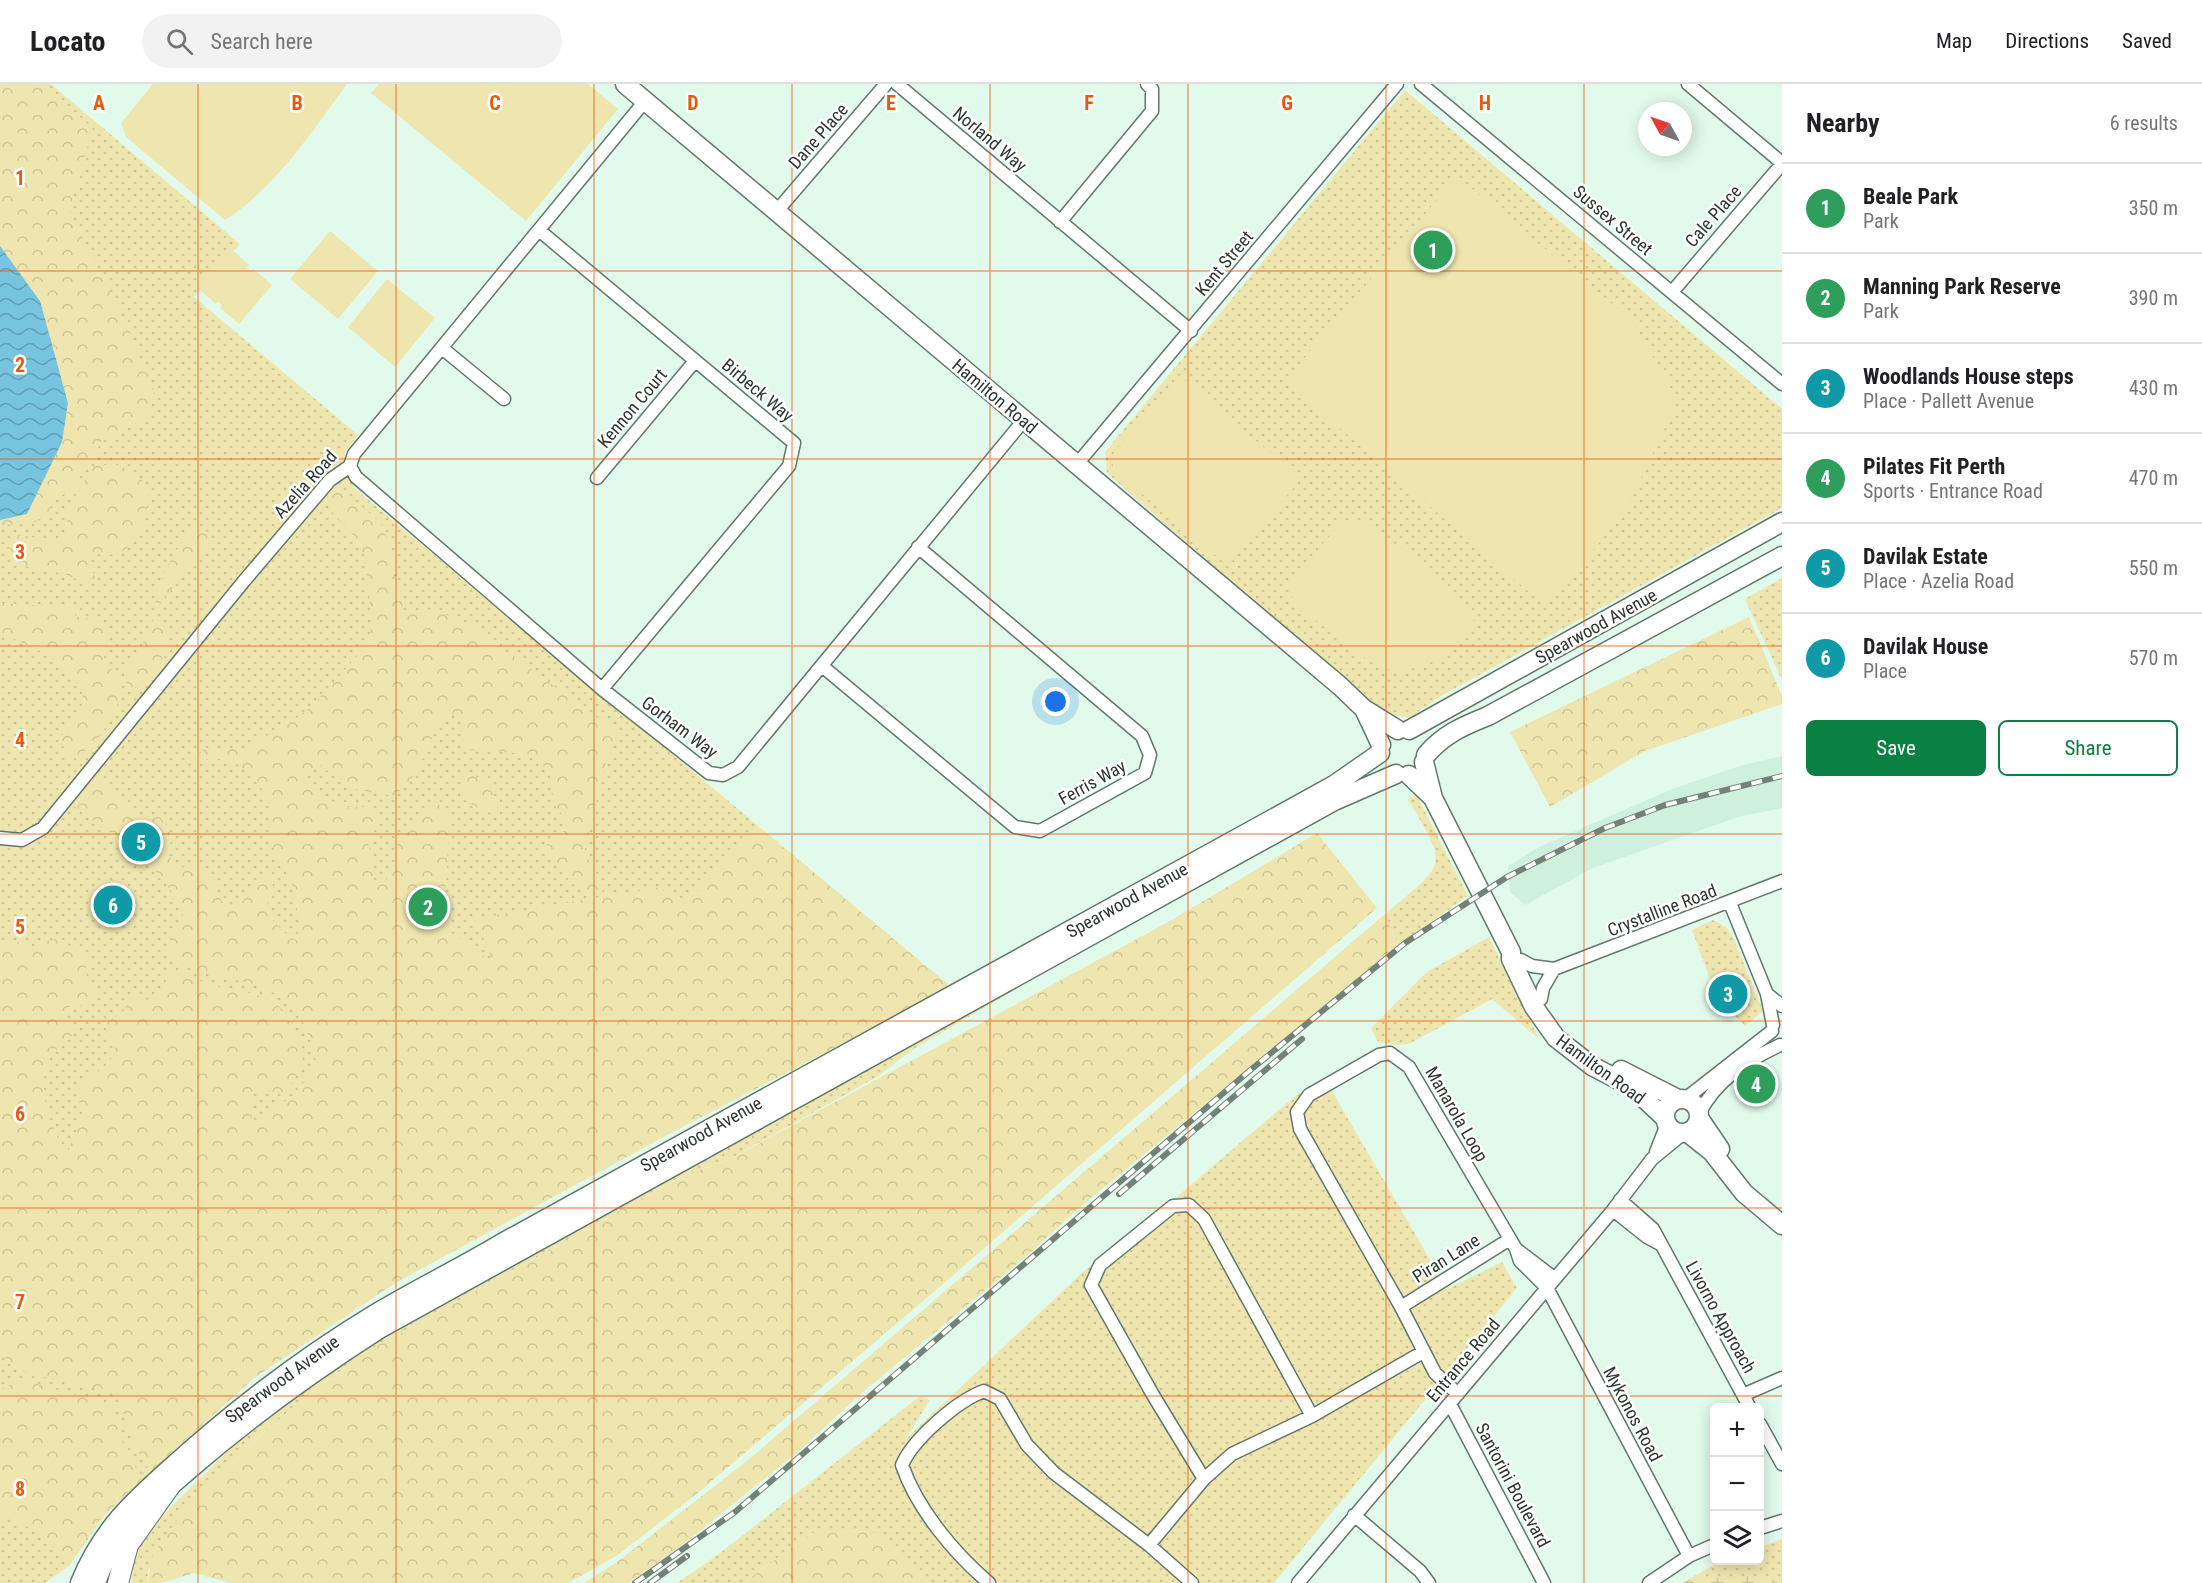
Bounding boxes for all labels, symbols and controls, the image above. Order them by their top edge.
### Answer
search box [142,14,562,68]
text: Locato [30,25,106,58]
icon: search [163,25,196,58]
text: Search here [211,29,313,54]
text: Map [1936,29,1972,53]
text: Directions [2005,29,2089,53]
text: Saved [2122,29,2172,53]
text: A [93,91,105,115]
text: B [291,91,303,115]
text: C [489,91,501,115]
text: D [687,91,699,115]
text: E [886,91,896,115]
text: F [1084,91,1094,115]
text: G [1281,91,1293,115]
text: H [1479,91,1491,115]
street label: Dane Place [784,99,852,173]
street label: Norland Way [949,102,1031,176]
north arrow [1638,102,1692,156]
text: Nearby [1806,108,1880,138]
text: 6 results [2110,111,2178,135]
text: 1 [15,166,25,190]
street label: Sussex Street [1569,181,1657,259]
street label: Cale Place [1680,181,1746,251]
text: Beale Park [1863,184,1958,209]
text: 1 [1820,196,1831,220]
text: 350 m [2129,196,2178,220]
text: Park [1863,209,1899,233]
street label: Kent Street [1191,226,1257,300]
pin: 1 [1414,228,1452,272]
text: Manning Park Reserve [1863,274,2061,299]
text: 2 [1820,286,1831,310]
text: 390 m [2129,286,2178,310]
text: Park [1863,299,1899,323]
text: 2 [15,353,25,377]
street label: Birbeck Way [718,354,798,426]
street label: Hamilton Road [948,354,1042,438]
street label: Kennon Court [593,364,671,452]
text: Woodlands House steps [1863,364,2074,389]
text: 3 [1820,376,1831,400]
text: 430 m [2129,376,2178,400]
text: Place · Pallett Avenue [1863,389,2034,413]
street label: Azelia Road [269,446,341,522]
text: Pilates Fit Perth [1863,454,2005,479]
text: 4 [1820,466,1831,490]
text: 470 m [2129,466,2178,490]
text: Sports · Entrance Road [1863,479,2043,503]
text: 3 [15,540,25,564]
text: Davilak Estate [1863,544,1988,569]
text: 5 [1820,556,1831,580]
text: 550 m [2129,556,2178,580]
text: Place · Azelia Road [1863,569,2014,593]
street label: Spearwood Avenue [1532,584,1660,668]
text: Davilak House [1863,634,1988,659]
text: 6 [1820,646,1831,670]
text: 570 m [2129,646,2178,670]
text: Place [1863,659,1907,683]
your location [1041,687,1070,716]
street label: Gorham Way [638,692,722,763]
button: Save [1806,720,1986,776]
button: Share [1998,720,2178,776]
text: 4 [15,728,25,752]
street label: Ferris Way [1055,755,1130,809]
pin: 5 [122,820,160,864]
street label: Spearwood Avenue [1063,858,1191,942]
street label: Crystalline Road [1604,880,1720,940]
pin: 6 [94,882,132,928]
pin: 2 [408,884,448,930]
text: 5 [15,915,25,939]
pin: 3 [1708,972,1748,1016]
street label: Hamilton Road [1552,1030,1650,1108]
pin: 4 [1736,1062,1776,1106]
street label: Manarola Loop [1421,1063,1493,1165]
street label: Spearwood Avenue [637,1092,765,1176]
text: 6 [15,1102,25,1126]
street label: Piran Lane [1409,1229,1483,1287]
street label: Livorno Approach [1682,1257,1760,1377]
text: 7 [15,1290,25,1314]
street label: Entrance Road [1422,1314,1504,1406]
street label: Spearwood Avenue [221,1331,343,1427]
street label: Mykonos Road [1599,1363,1667,1465]
map controls [1710,1403,1764,1565]
button: + [1710,1403,1764,1457]
street label: Santorini Boulevard [1471,1419,1555,1551]
button: − [1710,1457,1764,1511]
text: 8 [15,1477,25,1501]
button: layers [1710,1511,1764,1565]

